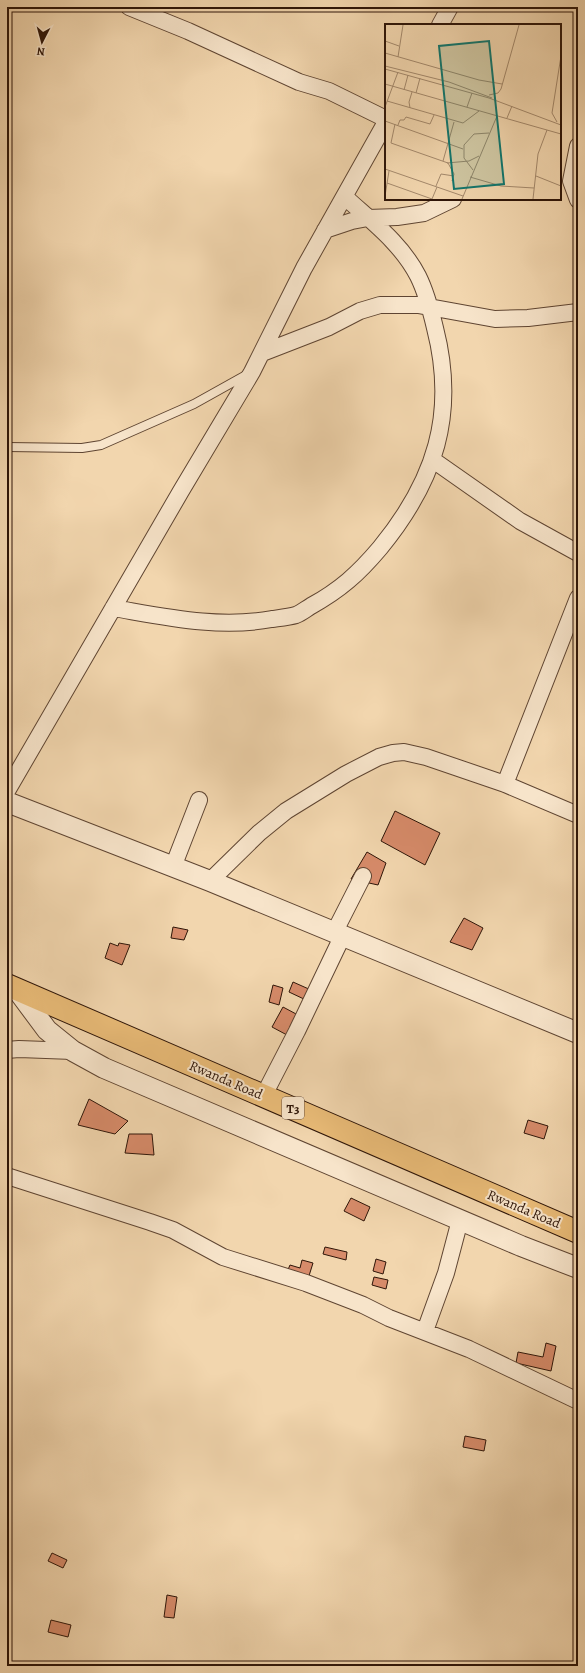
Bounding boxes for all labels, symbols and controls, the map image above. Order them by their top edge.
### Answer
north arrow [22,22,62,62]
inset map [385,24,561,200]
text: N [36,44,46,59]
street label: Rwanda Road [186,1056,266,1104]
road number: T3 [282,1097,304,1119]
street label: Rwanda Road [484,1185,564,1233]

